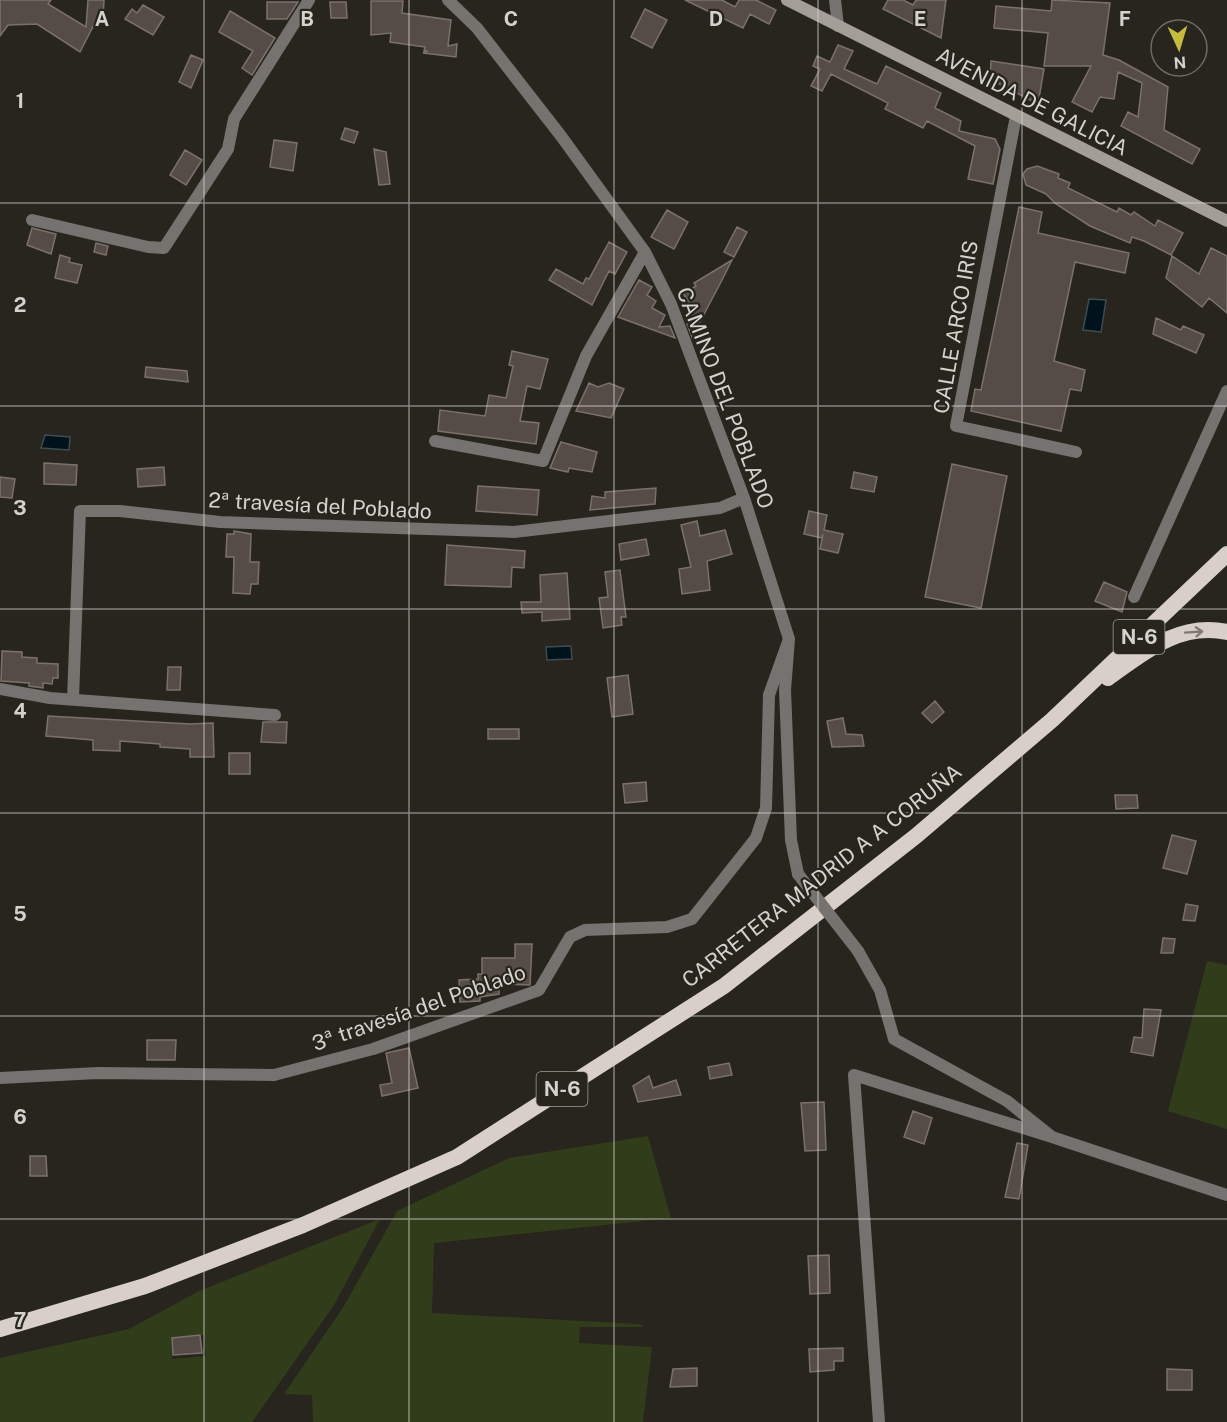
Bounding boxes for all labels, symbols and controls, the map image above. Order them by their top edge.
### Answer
text: A [95,7,109,31]
text: B [300,7,314,31]
text: C [504,7,518,31]
text: D [709,7,723,31]
text: E [914,7,926,31]
text: F [1119,7,1131,31]
north arrow [1149,18,1209,78]
street label: AVENIDA DE GALICIA [932,42,1132,161]
text: N [1173,53,1187,72]
text: 1 [16,89,24,113]
street label: CALLE ARCO IRIS [928,238,983,416]
street label: CAMINO DEL POBLADO [672,283,779,512]
text: 2 [14,293,26,317]
street label: 2ª travesía del Poblado [208,487,432,524]
text: 3 [13,496,27,520]
road number: N-6 [1114,620,1164,654]
one-way arrow [1183,626,1203,637]
text: 4 [13,699,27,723]
street label: CARRETERA MADRID A A CORUÑA [677,759,967,993]
text: 5 [13,902,27,926]
street label: 3ª travesía del Poblado [309,959,529,1056]
road number: N-6 [536,1072,588,1106]
text: 6 [13,1105,27,1129]
text: 7 [14,1308,26,1332]

